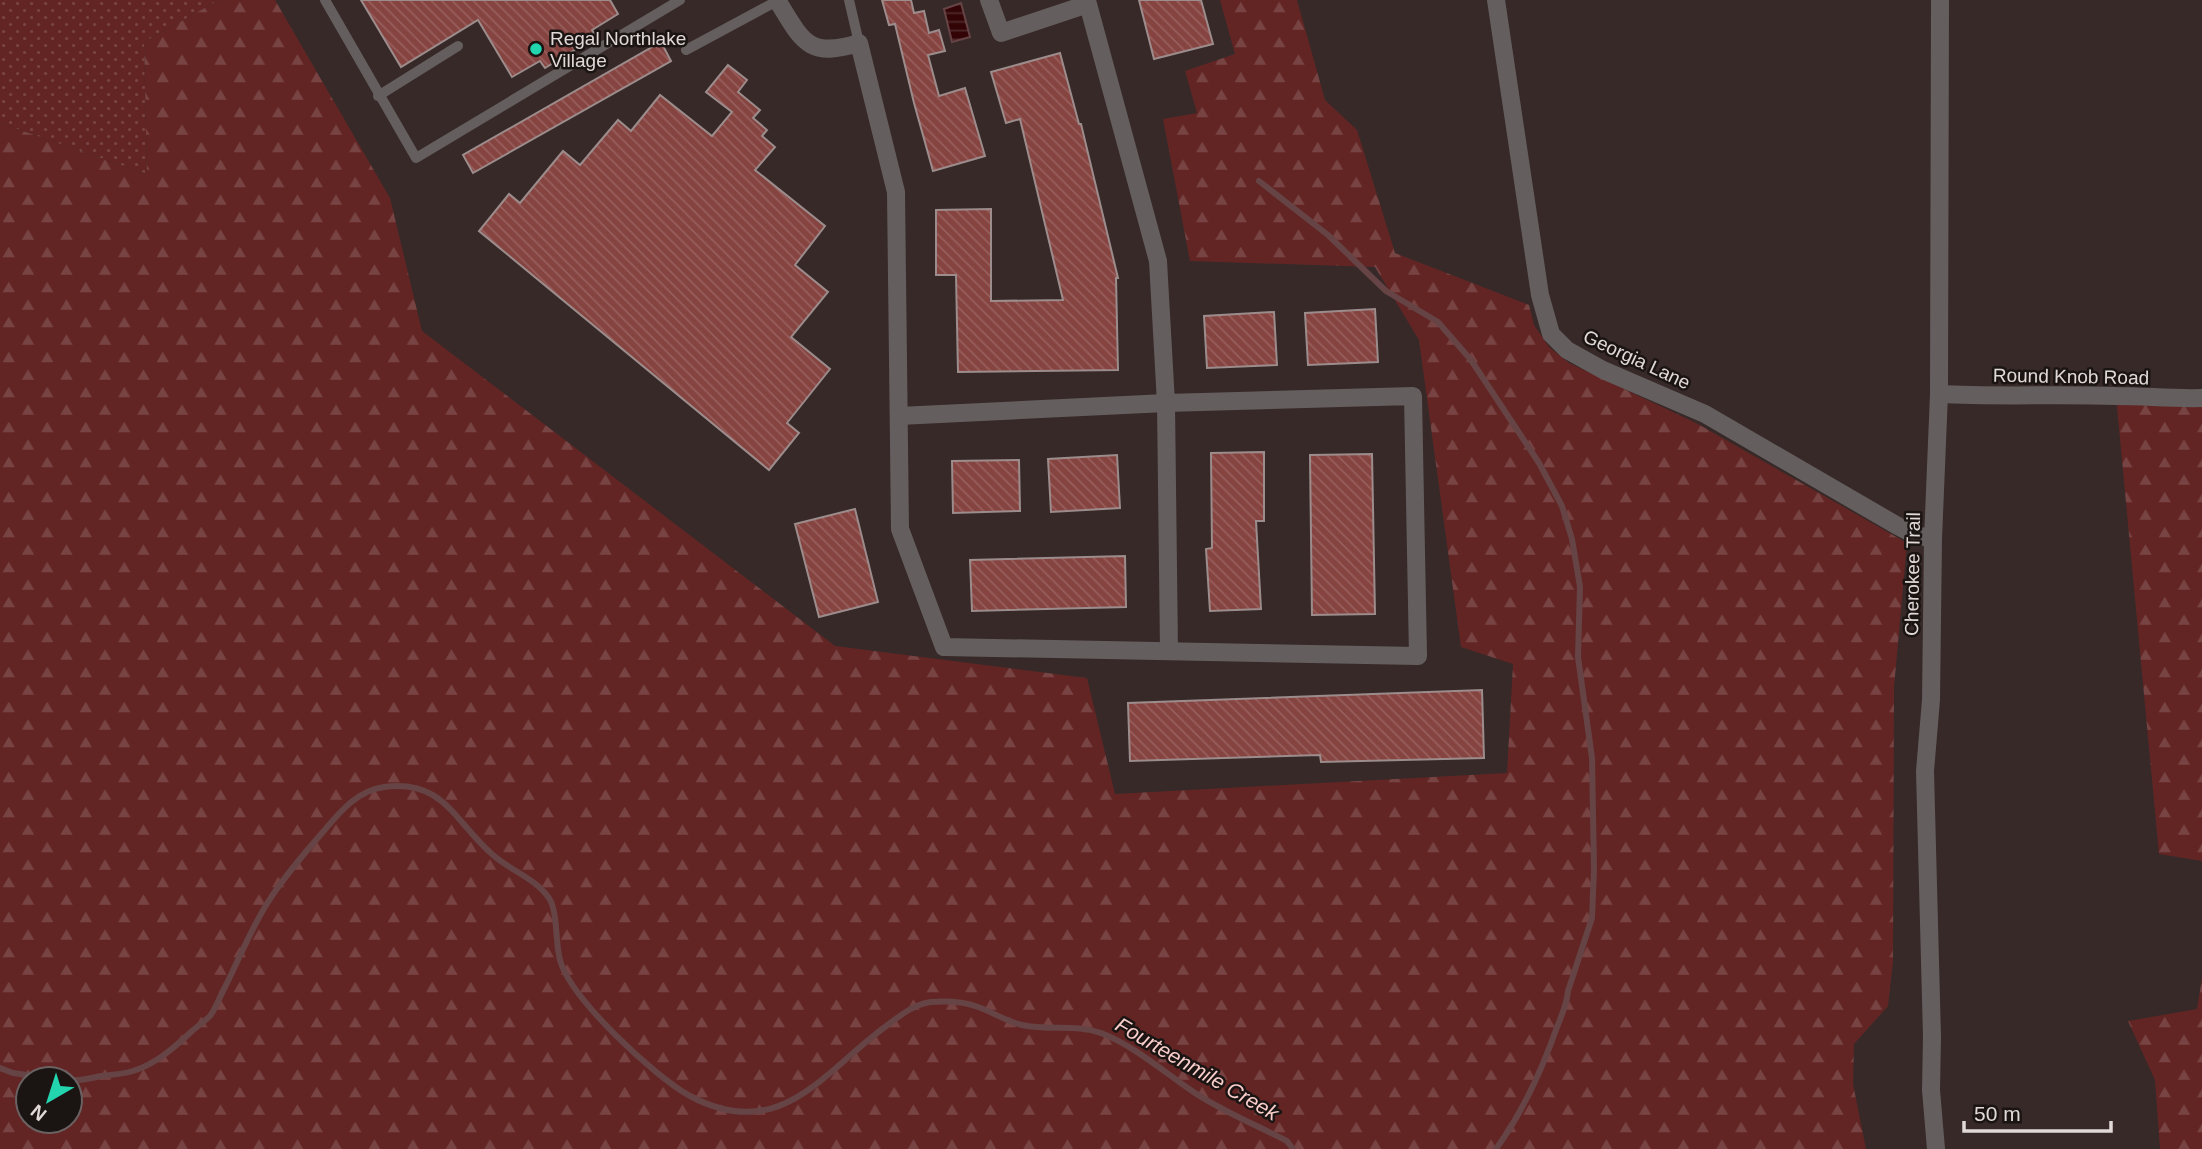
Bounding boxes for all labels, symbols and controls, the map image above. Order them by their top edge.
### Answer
place label: Regal Northlake Village [550,28,686,71]
marker: Regal Northlake Village [528,41,544,57]
street label: Georgia Lane [1580,326,1693,393]
street label: Round Knob Road [1993,365,2149,388]
street label: Cherokee Trail [1901,512,1924,636]
water label: Fourteenmile Creek [1112,1013,1284,1125]
north arrow [14,1065,84,1135]
scale bar [1964,1090,2111,1134]
text: N [27,1100,51,1125]
text: 50 m [1974,1102,2021,1125]

